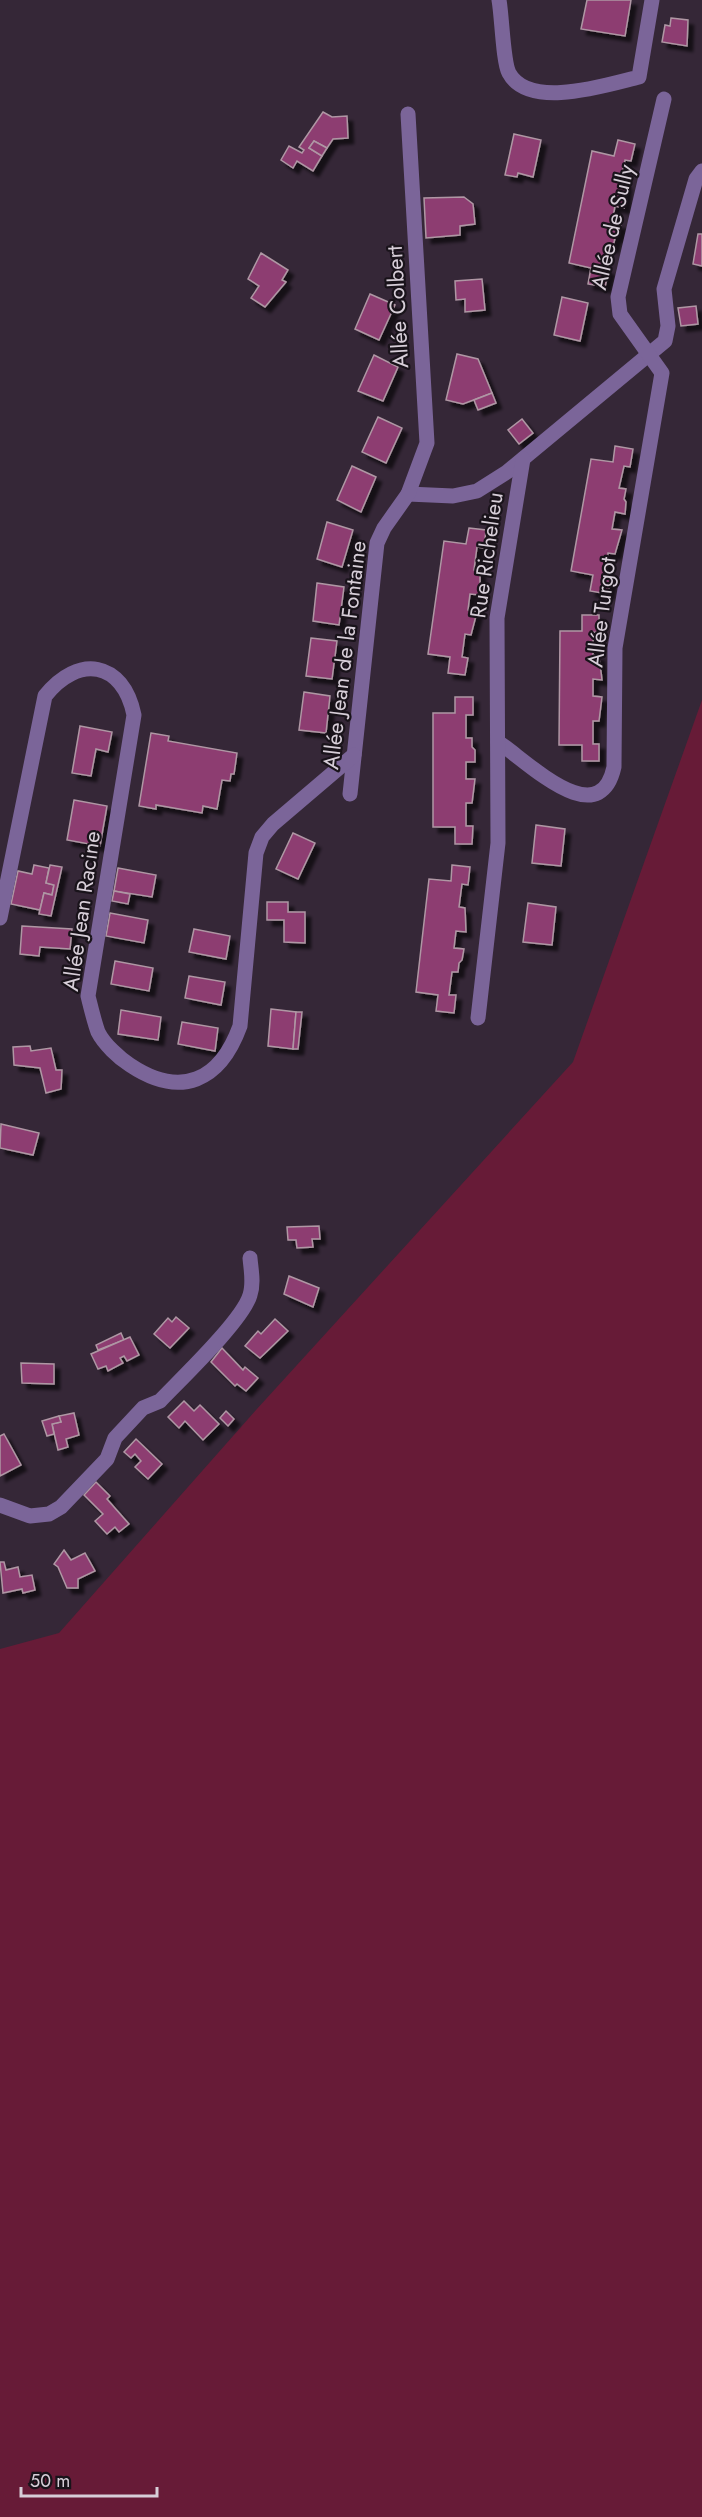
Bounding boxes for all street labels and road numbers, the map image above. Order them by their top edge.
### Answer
street label: Allée de Sully [582,161,642,293]
street label: Allée Colbert [378,244,416,369]
street label: Rue Richelieu [461,490,511,620]
street label: Allée Jean de la Fontaine [314,539,374,771]
street label: Allée Turgot [578,554,624,669]
street label: Allée Jean Racine [54,829,108,993]

